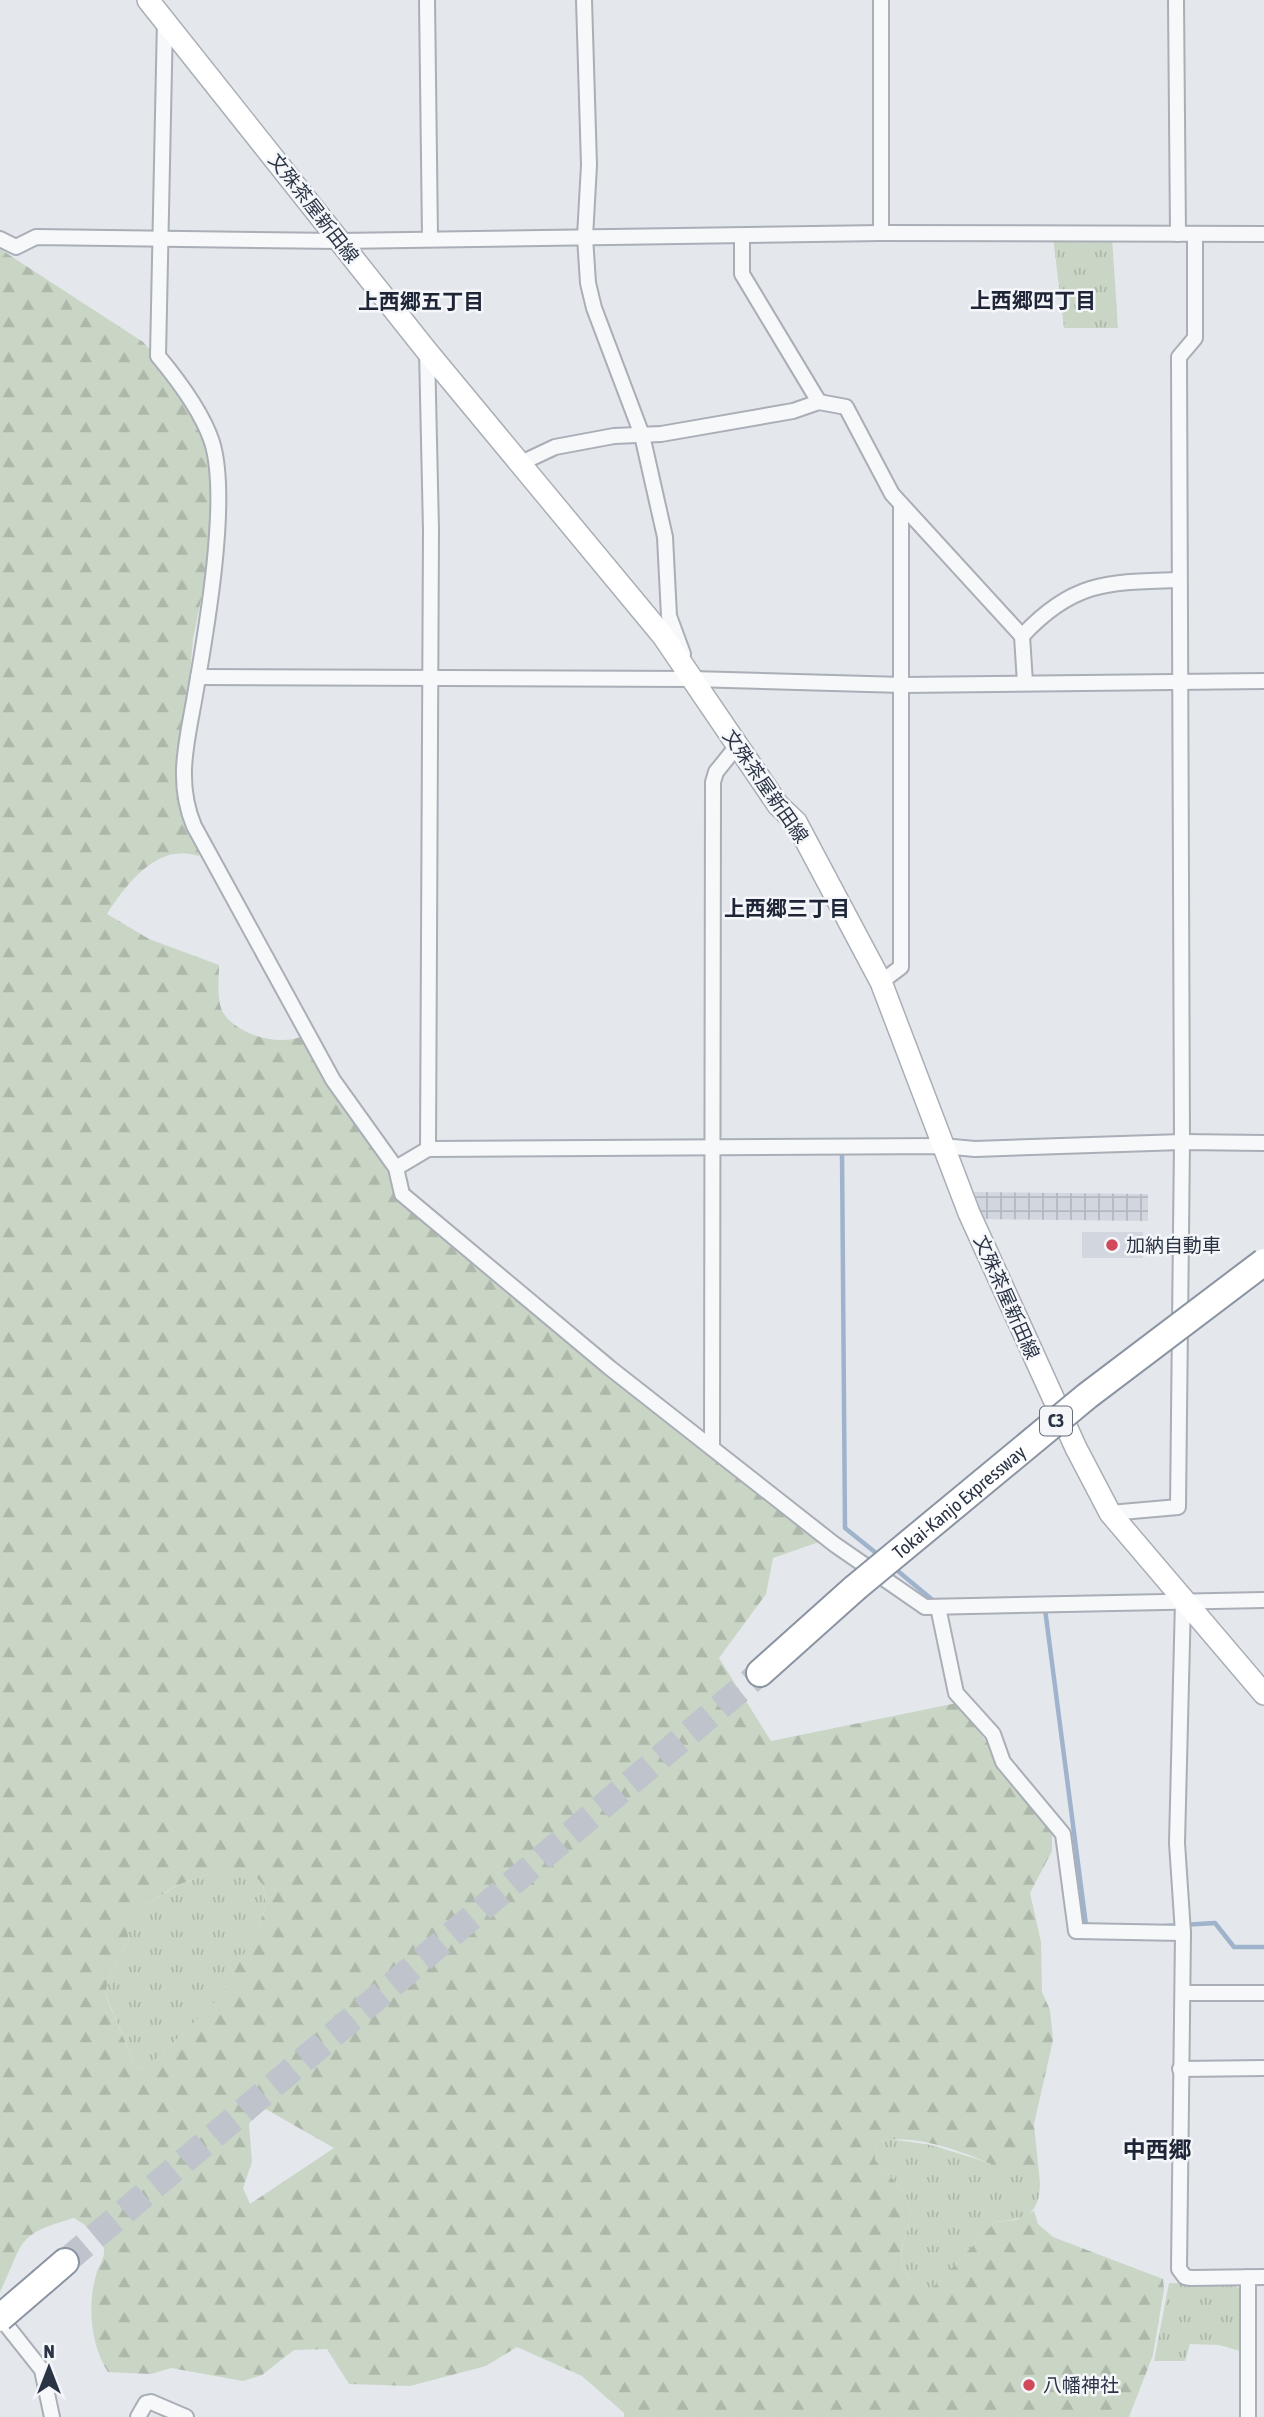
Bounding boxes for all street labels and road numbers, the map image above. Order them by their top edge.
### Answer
street label: 文殊茶屋新田線 [264,149,364,267]
street label: 文殊茶屋新田線 [719,725,813,847]
street label: 文殊茶屋新田線 [970,1232,1044,1362]
road number: C3 [1040,1406,1072,1436]
street label: Tokai-Kanjo Expressway [888,1441,1030,1563]

